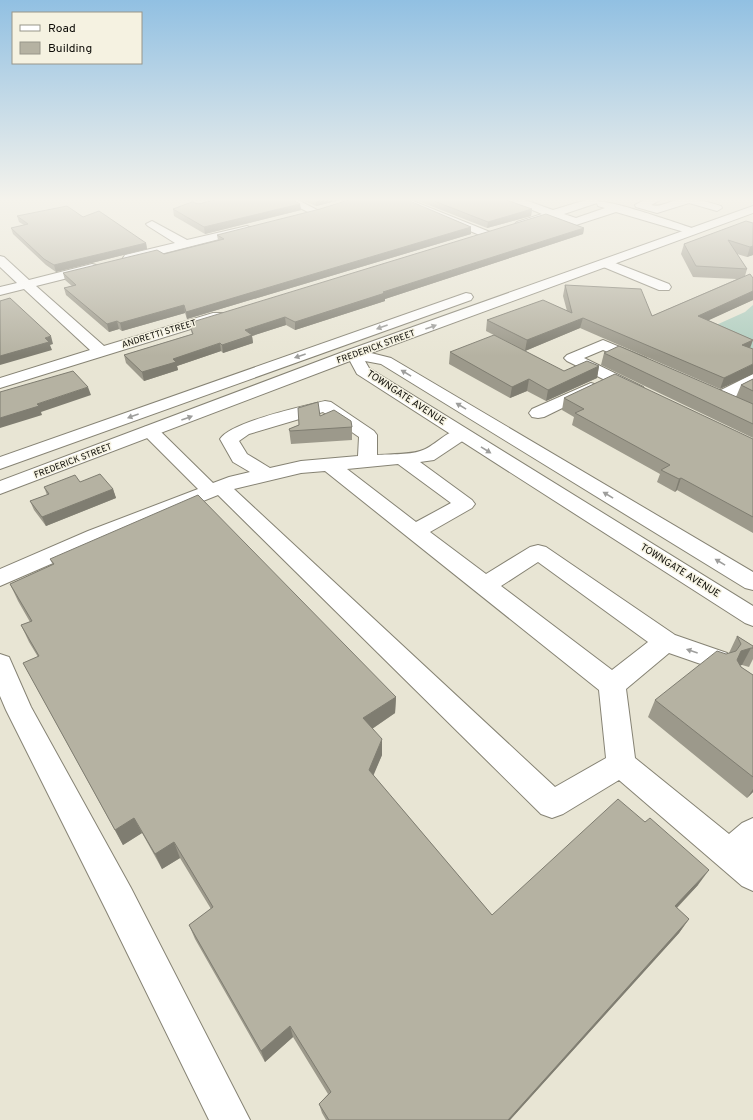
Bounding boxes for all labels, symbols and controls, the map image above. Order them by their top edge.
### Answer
legend [12,12,142,64]
text: Road [48,21,76,37]
text: Building [48,41,92,57]
street label: ANDRETTI STREET [120,317,198,351]
one-way arrow [425,323,437,329]
one-way arrow [375,325,387,331]
street label: FREDERICK STREET [335,328,417,366]
one-way arrow [293,354,305,360]
street label: TOWNGATE AVENUE [364,368,448,428]
one-way arrow [400,370,412,377]
one-way arrow [455,403,467,410]
one-way arrow [127,413,139,419]
one-way arrow [181,414,193,420]
street label: FREDERICK STREET [33,441,113,481]
one-way arrow [480,446,492,453]
one-way arrow [603,491,613,499]
street label: TOWNGATE AVENUE [638,541,722,601]
one-way arrow [715,558,725,566]
one-way arrow [686,648,698,654]

